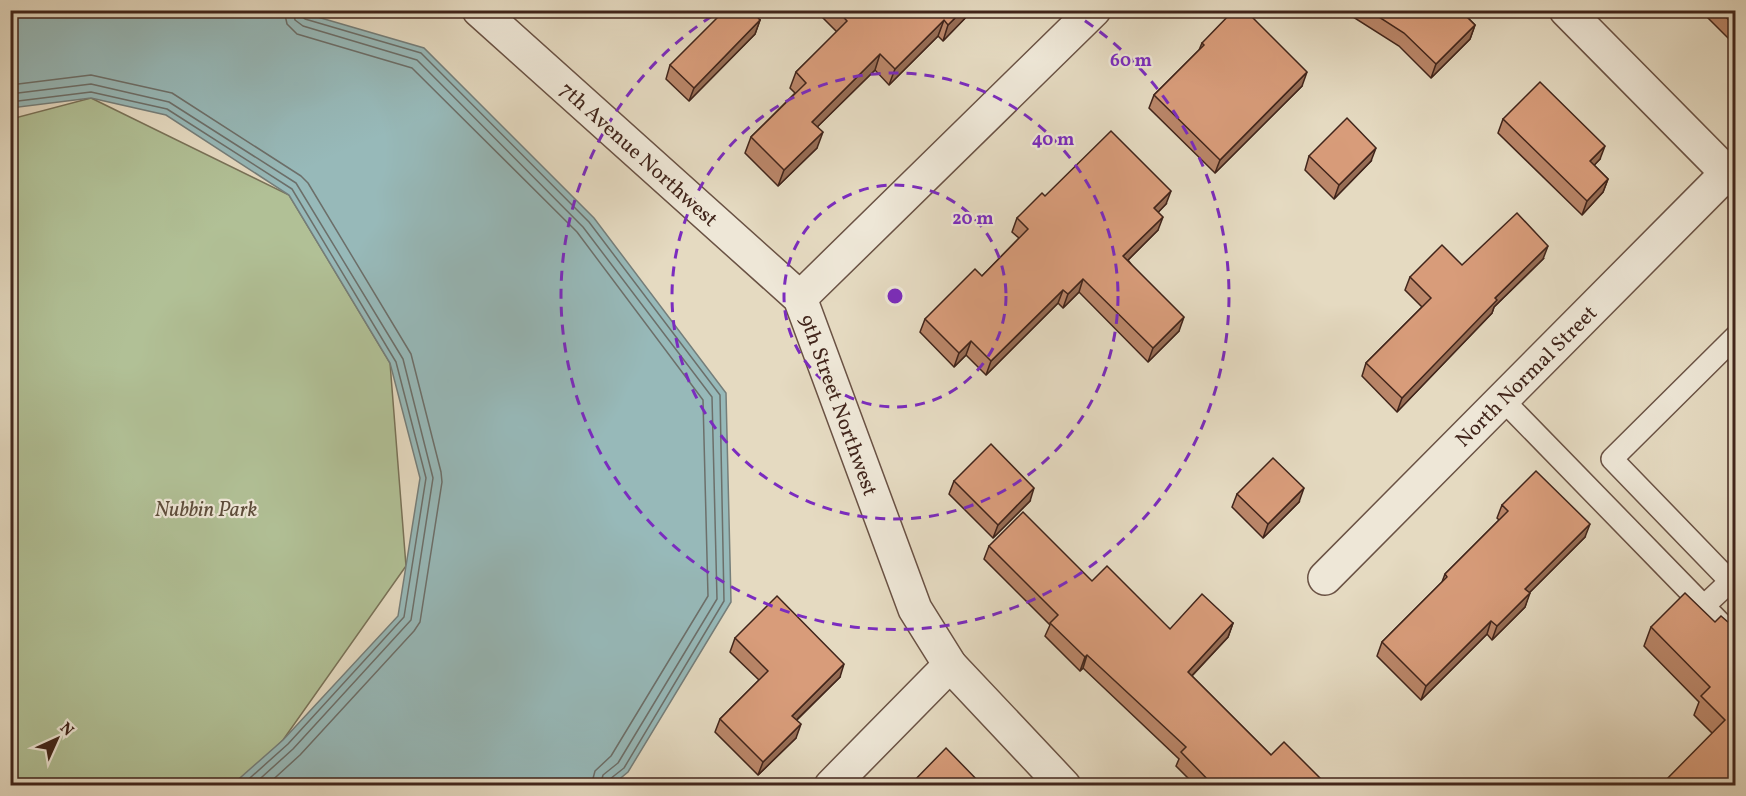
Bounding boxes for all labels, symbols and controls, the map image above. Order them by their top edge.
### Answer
text: 60 m [1110,49,1152,74]
street label: 7th Avenue Northwest [552,76,724,234]
text: 40 m [1032,128,1074,153]
text: 20 m [952,207,994,232]
centre of rings [885,286,905,306]
street label: North Normal Street [1450,300,1604,454]
street label: 9th Street Northwest [791,311,884,500]
park label: Nubbin Park [155,496,258,525]
north arrow [27,709,87,769]
text: N [54,718,78,742]

